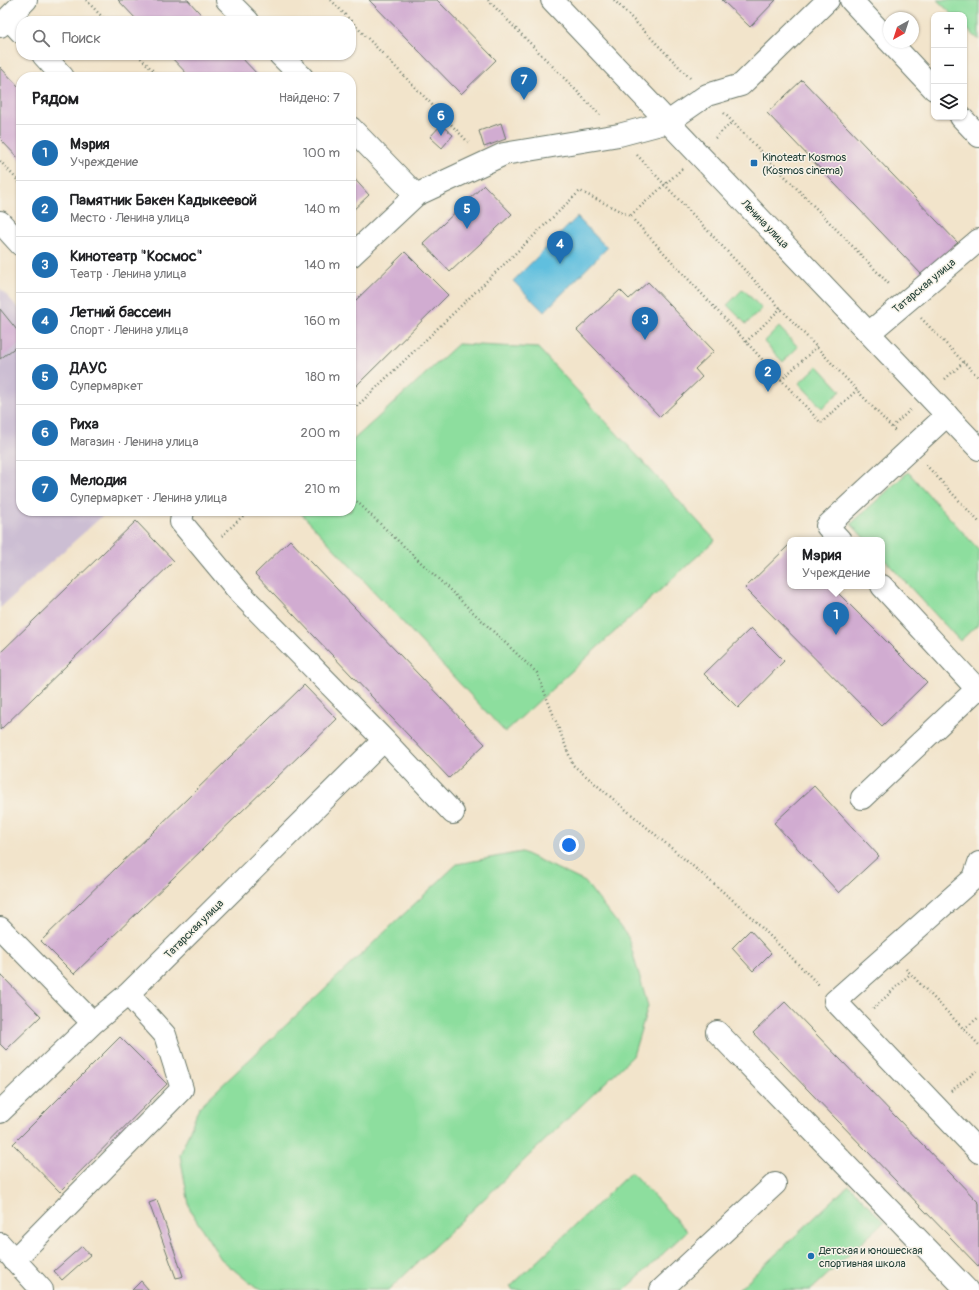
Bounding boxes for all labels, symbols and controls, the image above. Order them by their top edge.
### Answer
north arrow [883,12,919,48]
map controls [931,12,967,120]
button: + [931,12,967,48]
search box [16,16,356,60]
icon: search [30,27,52,49]
text: Поиск [62,29,101,48]
button: − [931,48,967,84]
pin: 7 [511,67,537,100]
button: layers [931,84,967,120]
text: Рядом [32,88,79,109]
text: Найдено: 7 [279,90,340,106]
pin: 6 [428,103,454,136]
text: Мэрия [70,135,110,154]
text: 1 [42,145,48,161]
text: 100 m [303,145,340,161]
place label: Kinoteatr Kosmos (Kosmos cinema) [762,151,846,177]
text: Учреждение [70,154,138,170]
marker: Kinoteatr Kosmos (Kosmos cinema) [749,158,759,168]
text: Памятник Бакен Кадыкеевой [70,191,257,210]
pin: 5 [454,196,480,229]
street label: Ленина улица [738,196,791,251]
text: 2 [41,201,49,217]
text: 140 m [304,201,340,217]
text: Место · Ленина улица [70,210,190,226]
pin: 4 [547,231,573,264]
text: Кинотеатр "Космос" [70,247,203,266]
street label: Татарская улица [890,256,958,316]
text: 3 [41,257,49,273]
text: 140 m [304,257,340,273]
text: Театр · Ленина улица [70,266,186,282]
text: Летний бассеин [70,303,171,322]
pin: 3 [632,307,658,340]
text: 4 [41,313,49,329]
text: 160 m [304,313,340,329]
text: Спорт · Ленина улица [70,322,188,338]
text: ДАУС [70,359,107,378]
pin: 2 [755,359,781,392]
text: 5 [41,369,49,385]
text: 180 m [305,369,340,385]
text: Супермаркет [70,378,143,394]
text: Риха [70,415,99,434]
text: 6 [41,425,49,441]
text: 200 m [301,425,340,441]
text: Магазин · Ленина улица [70,434,198,450]
text: Мелодия [70,471,127,490]
text: 7 [42,481,48,497]
text: 210 m [304,481,340,497]
text: Супермаркет · Ленина улица [70,490,227,506]
popup [787,537,885,589]
text: Мэрия [802,546,842,565]
text: Учреждение [802,565,870,581]
pin: 1 [823,602,849,635]
your location [559,835,579,855]
street label: Татарская улица [162,897,226,961]
place label: Детская и юношеская спортивная школа [818,1244,922,1270]
marker: Детская и юношеская спортивная школа [806,1251,816,1261]

